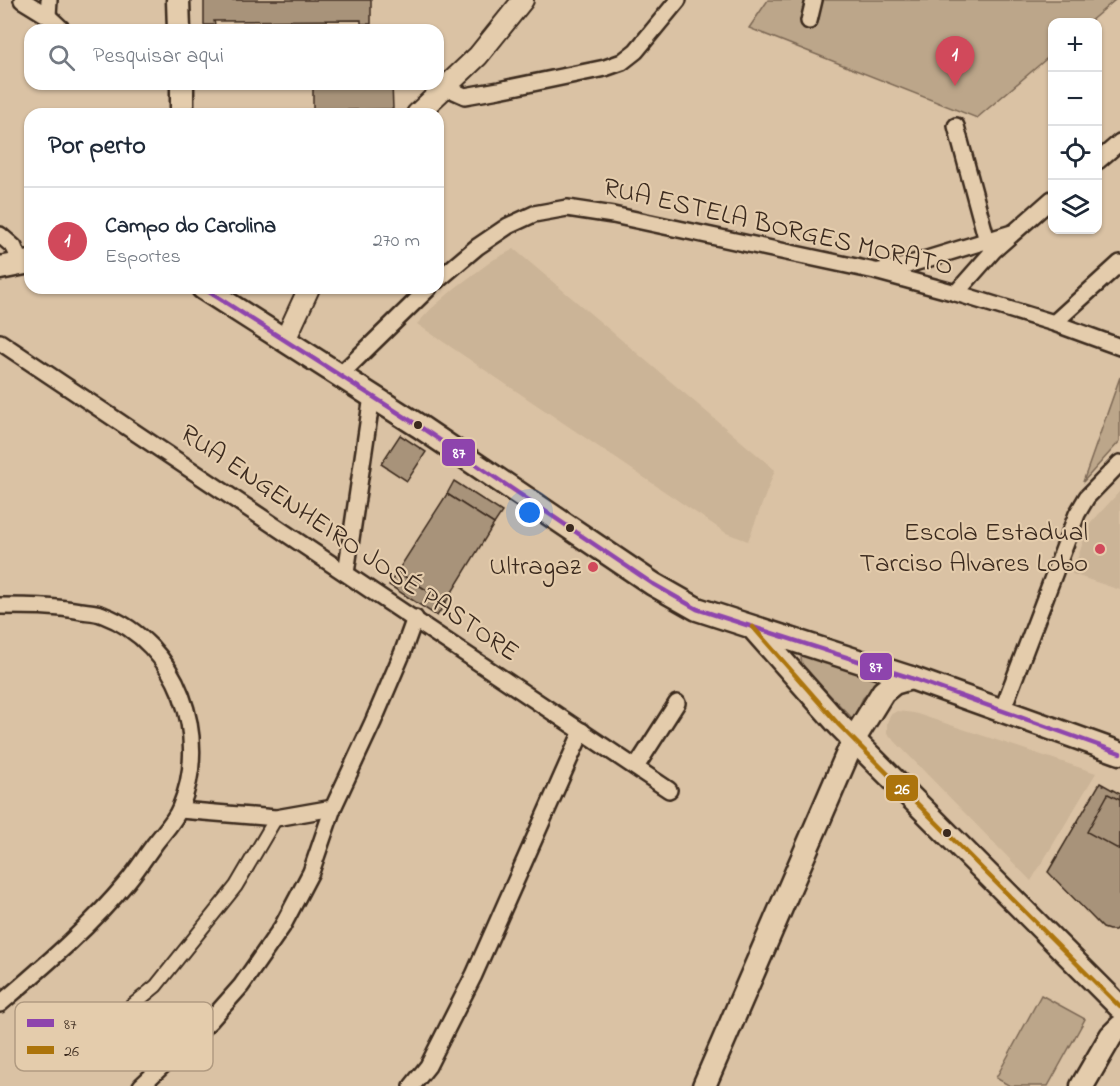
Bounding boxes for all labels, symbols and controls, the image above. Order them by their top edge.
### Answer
map controls [1048,18,1102,234]
button: + [1048,18,1102,72]
search box [24,24,444,90]
pin: 1 [936,36,974,86]
icon: search [45,41,78,74]
text: Pesquisar aqui [93,41,224,73]
button: − [1048,72,1102,126]
button: locate [1048,126,1102,180]
text: Por perto [48,128,146,166]
street label: RUA ESTELA BORGES MORATO [599,169,957,287]
button: layers [1048,180,1102,234]
text: Campo do Carolina [105,211,276,243]
text: 1 [64,227,71,256]
text: 270 m [373,227,420,256]
text: Esportes [105,243,181,272]
street label: RUA ENGENHEIRO JOSÉ PASTORE [172,415,526,673]
unlabelled marker [412,419,424,431]
line badge: 87 [441,438,476,467]
text: 87 [452,442,466,466]
your location [515,498,544,527]
place label: Escola Estadual Tarciso Alvares Lobo [860,514,1088,584]
unlabelled marker [564,522,576,534]
marker: Escola Estadual Tarciso Alvares Lobo [1093,542,1107,556]
place label: Ultragaz [489,548,582,587]
marker: Ultragaz [586,560,600,574]
line badge: 87 [859,652,893,681]
text: 87 [869,656,883,680]
line badge: 26 [885,774,919,802]
text: 26 [894,778,910,802]
unlabelled marker [941,827,953,839]
legend [15,1002,213,1071]
text: 87 [64,1013,77,1037]
text: 26 [64,1040,79,1064]

